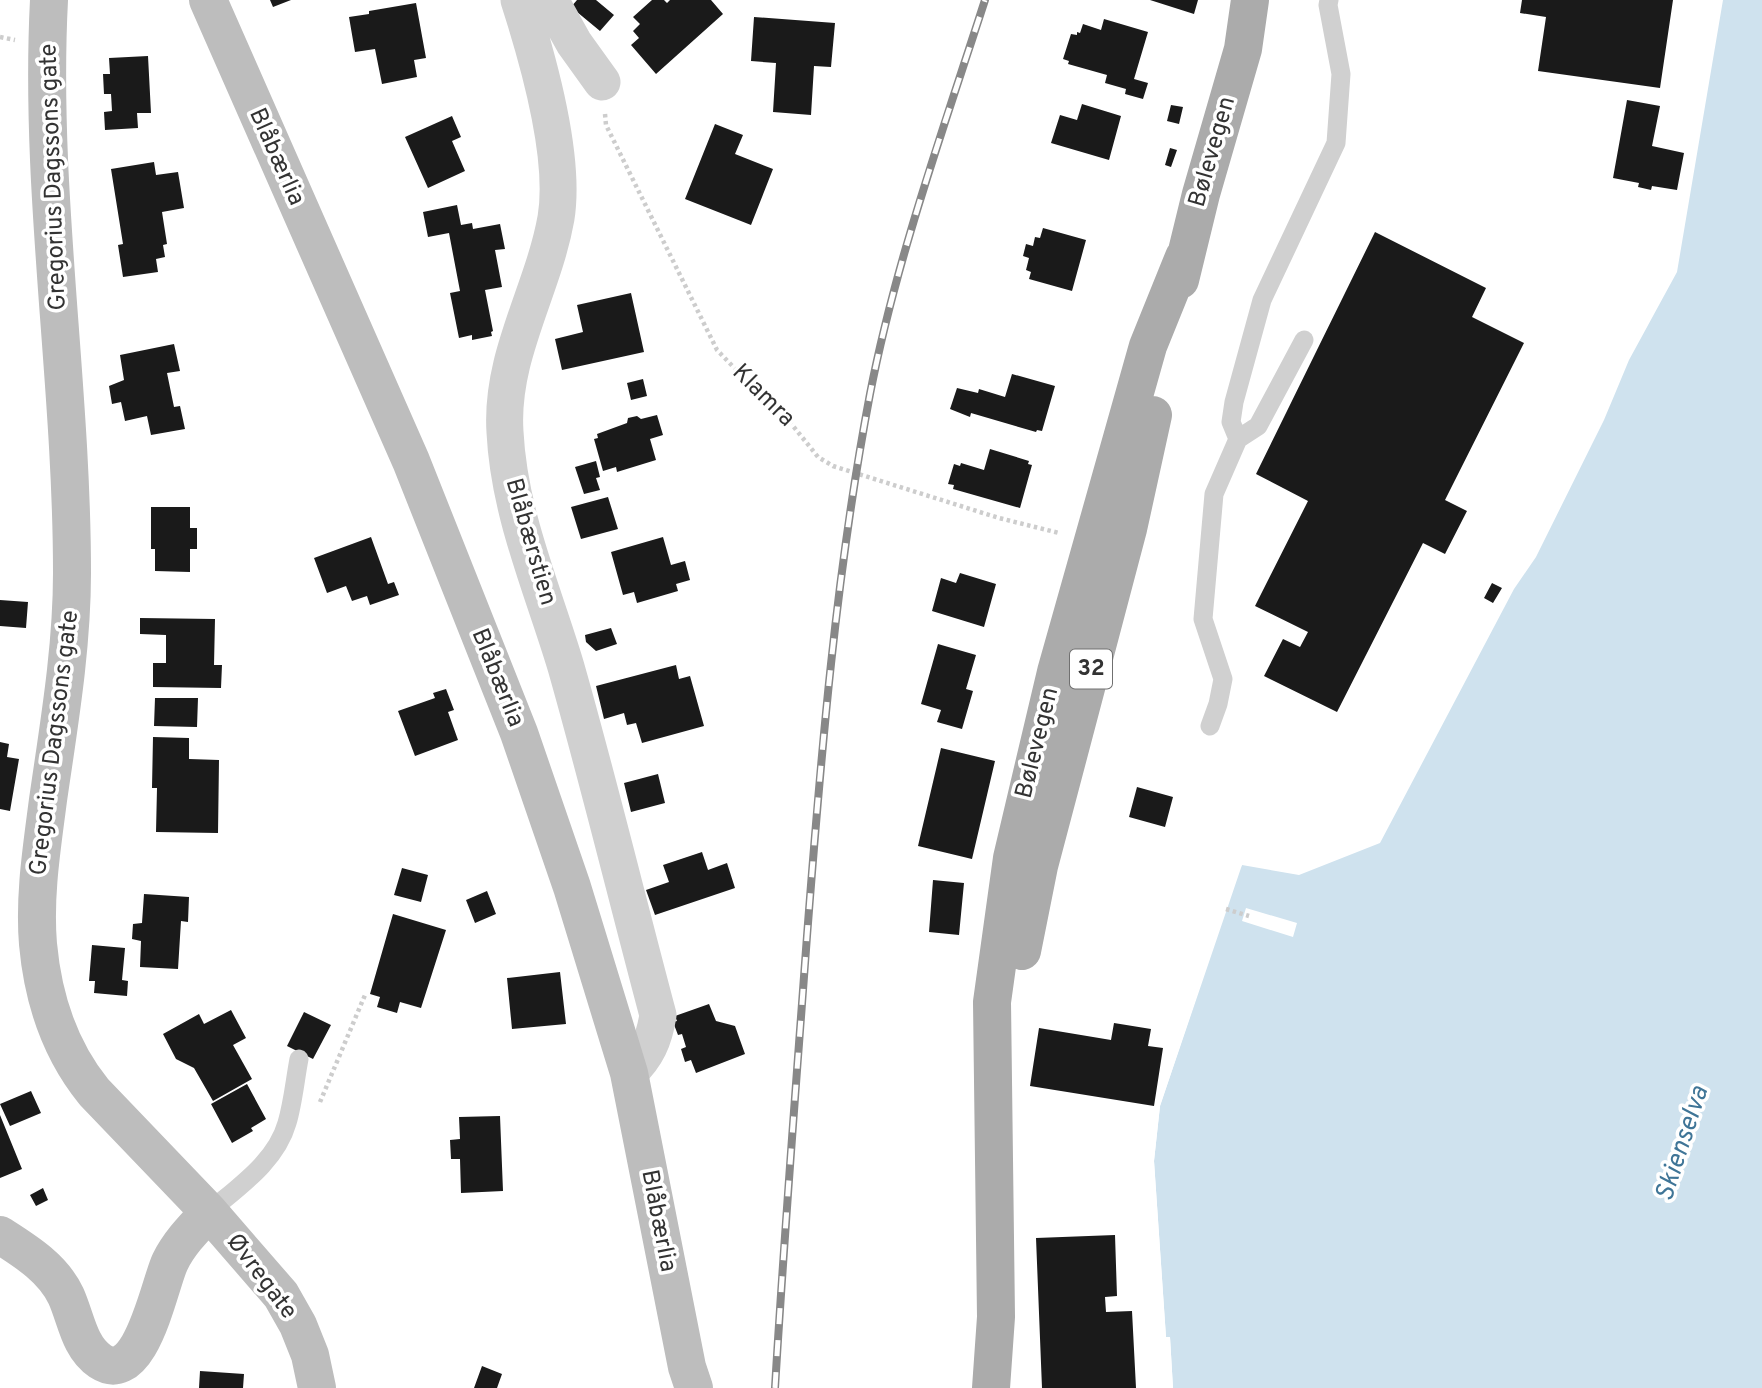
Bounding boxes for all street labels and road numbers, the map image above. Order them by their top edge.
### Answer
street label: Gregorius Dagssons gate [34,43,74,311]
street label: Bølevegen [1183,93,1243,211]
street label: Blåbærlia [241,104,311,210]
street label: Klamra [725,358,801,434]
street label: Blåbærstien [498,475,562,609]
street label: Gregorius Dagssons gate [24,609,86,877]
street label: Blåbærlia [464,624,530,732]
road number: 32 [1070,650,1112,688]
street label: Bølevegen [1010,684,1066,802]
street label: Blåbærlia [633,1167,683,1275]
street label: Øvregate [219,1228,303,1326]

